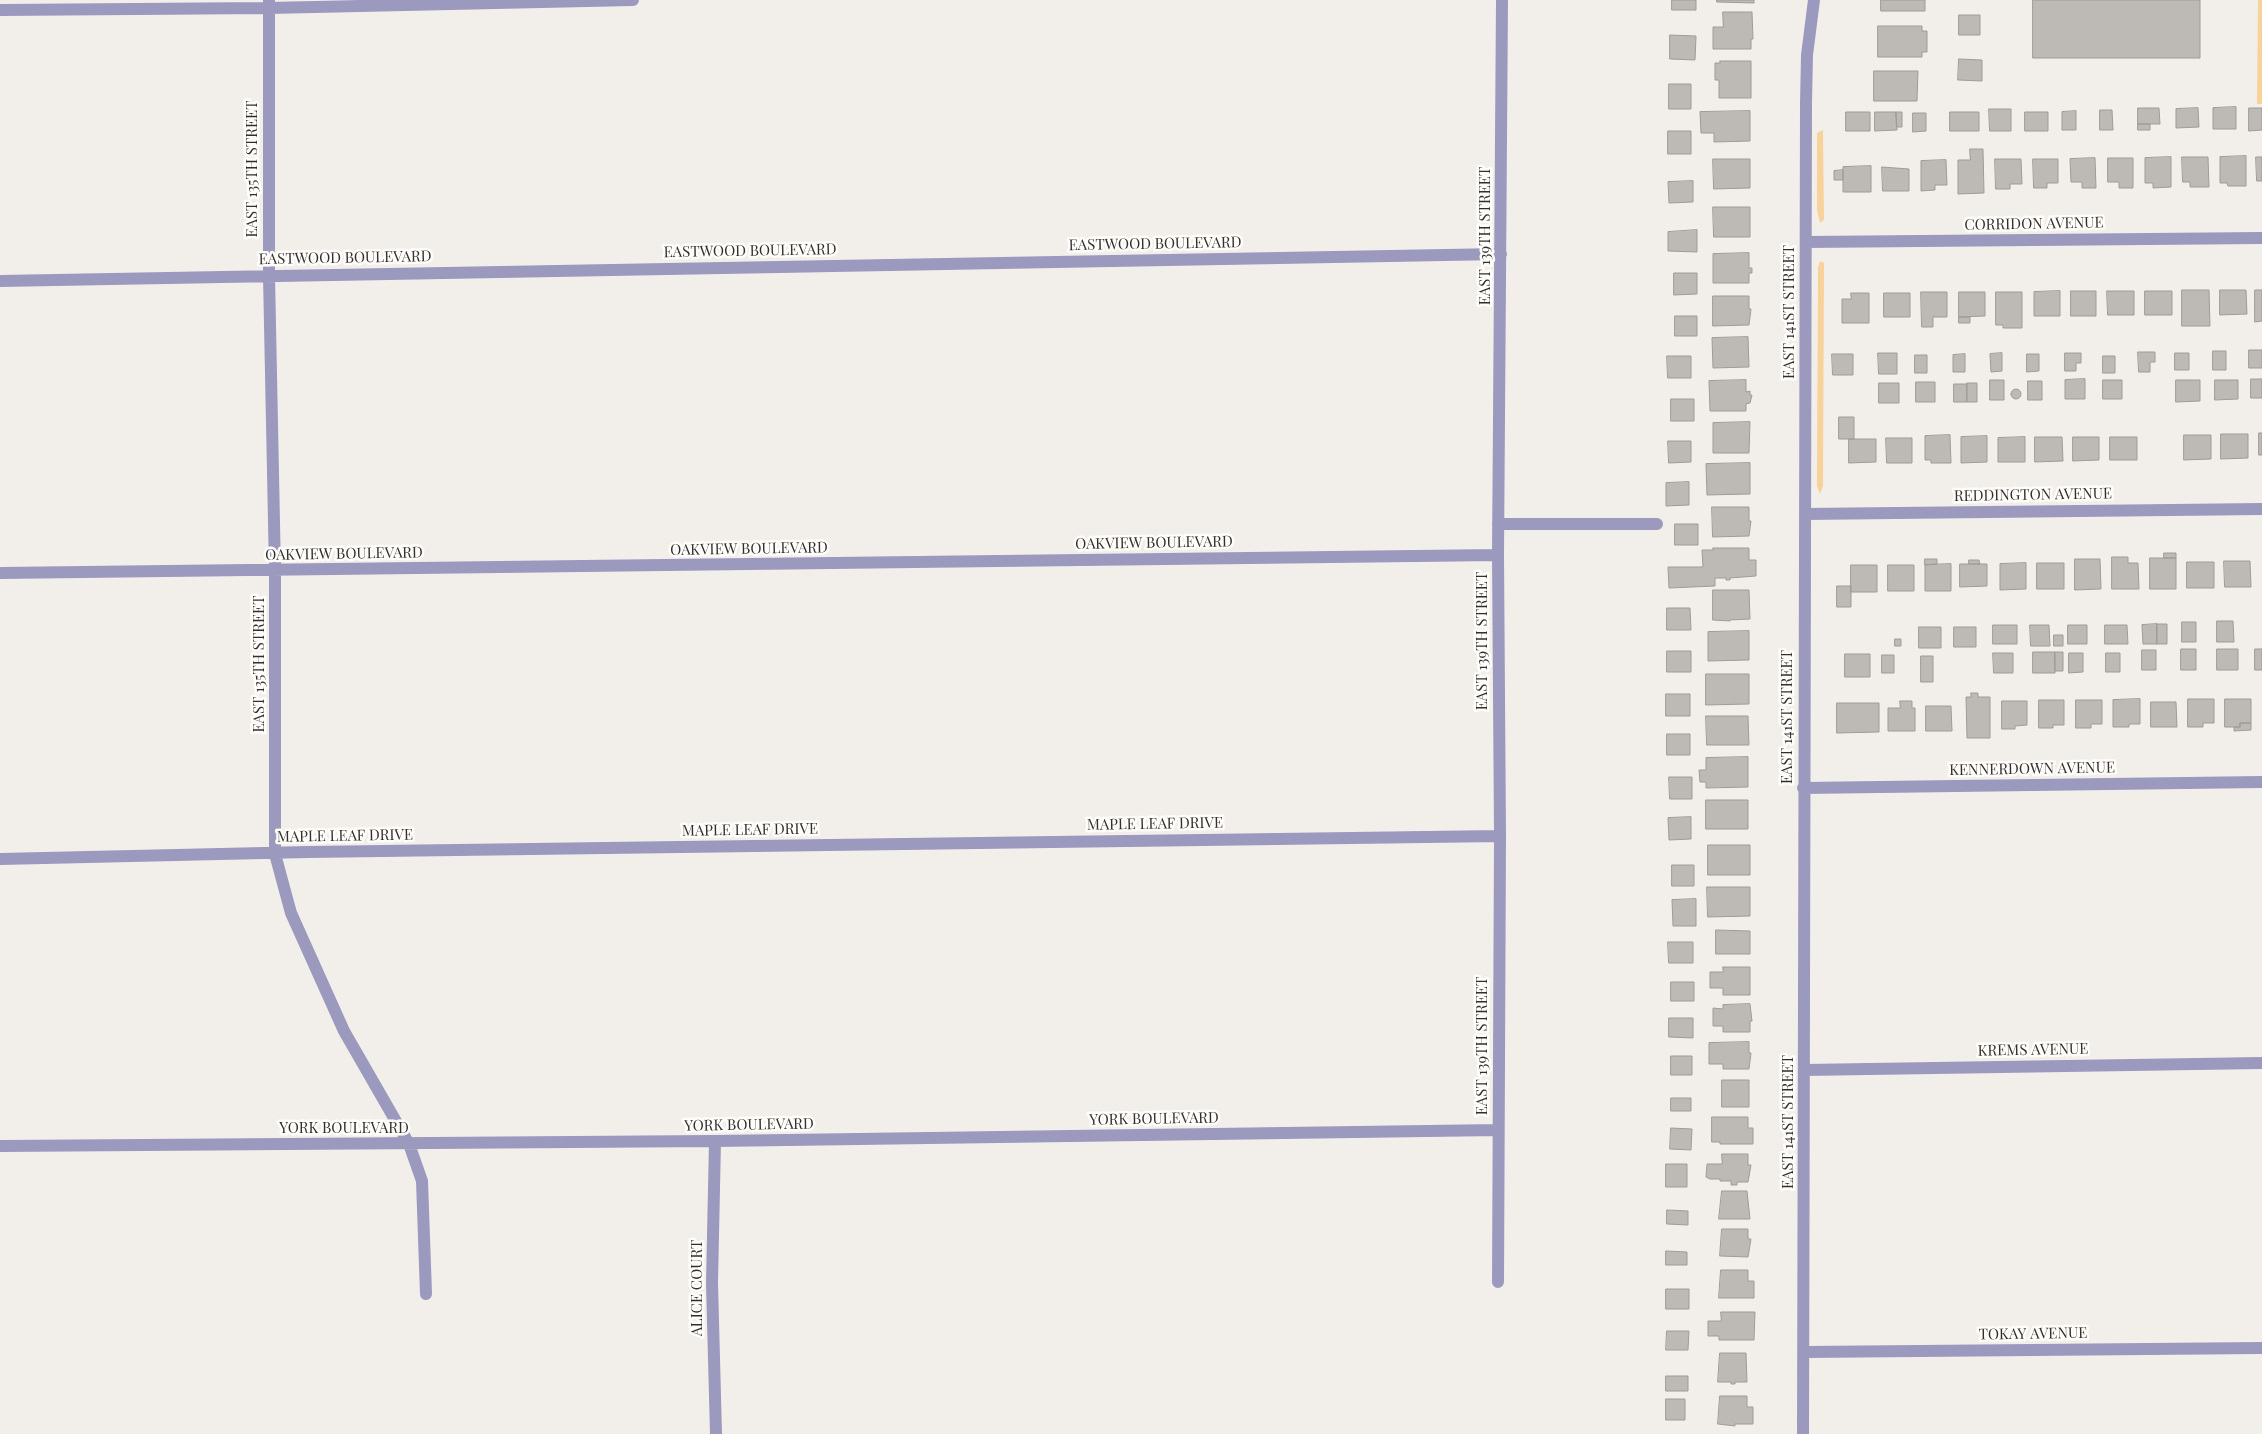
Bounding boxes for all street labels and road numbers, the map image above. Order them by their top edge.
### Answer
street label: EAST 135TH STREET [243,100,261,238]
street label: EAST 139TH STREET [1476,167,1494,305]
street label: CORRIDON AVENUE [1964,214,2104,234]
street label: EASTWOOD BOULEVARD [1068,233,1242,255]
street label: EASTWOOD BOULEVARD [663,240,837,262]
street label: EAST 141ST STREET [1780,245,1798,379]
street label: EASTWOOD BOULEVARD [258,247,432,269]
street label: REDDINGTON AVENUE [1954,485,2112,505]
street label: OAKVIEW BOULEVARD [1075,533,1233,553]
street label: OAKVIEW BOULEVARD [670,539,828,559]
street label: OAKVIEW BOULEVARD [265,544,423,564]
street label: EAST 139TH STREET [1473,572,1491,710]
street label: EAST 135TH STREET [250,595,268,733]
street label: EAST 141ST STREET [1778,650,1796,784]
street label: KENNERDOWN AVENUE [1949,759,2115,779]
street label: MAPLE LEAF DRIVE [1087,814,1223,834]
street label: MAPLE LEAF DRIVE [682,820,818,840]
street label: MAPLE LEAF DRIVE [277,826,413,846]
street label: EAST 139TH STREET [1473,977,1491,1115]
street label: KREMS AVENUE [1977,1040,2089,1060]
street label: EAST 141ST STREET [1779,1055,1797,1189]
street label: YORK BOULEVARD [1089,1109,1219,1129]
street label: YORK BOULEVARD [684,1115,814,1135]
street label: YORK BOULEVARD [279,1119,409,1137]
street label: ALICE COURT [688,1240,706,1336]
street label: TOKAY AVENUE [1979,1324,2087,1344]

